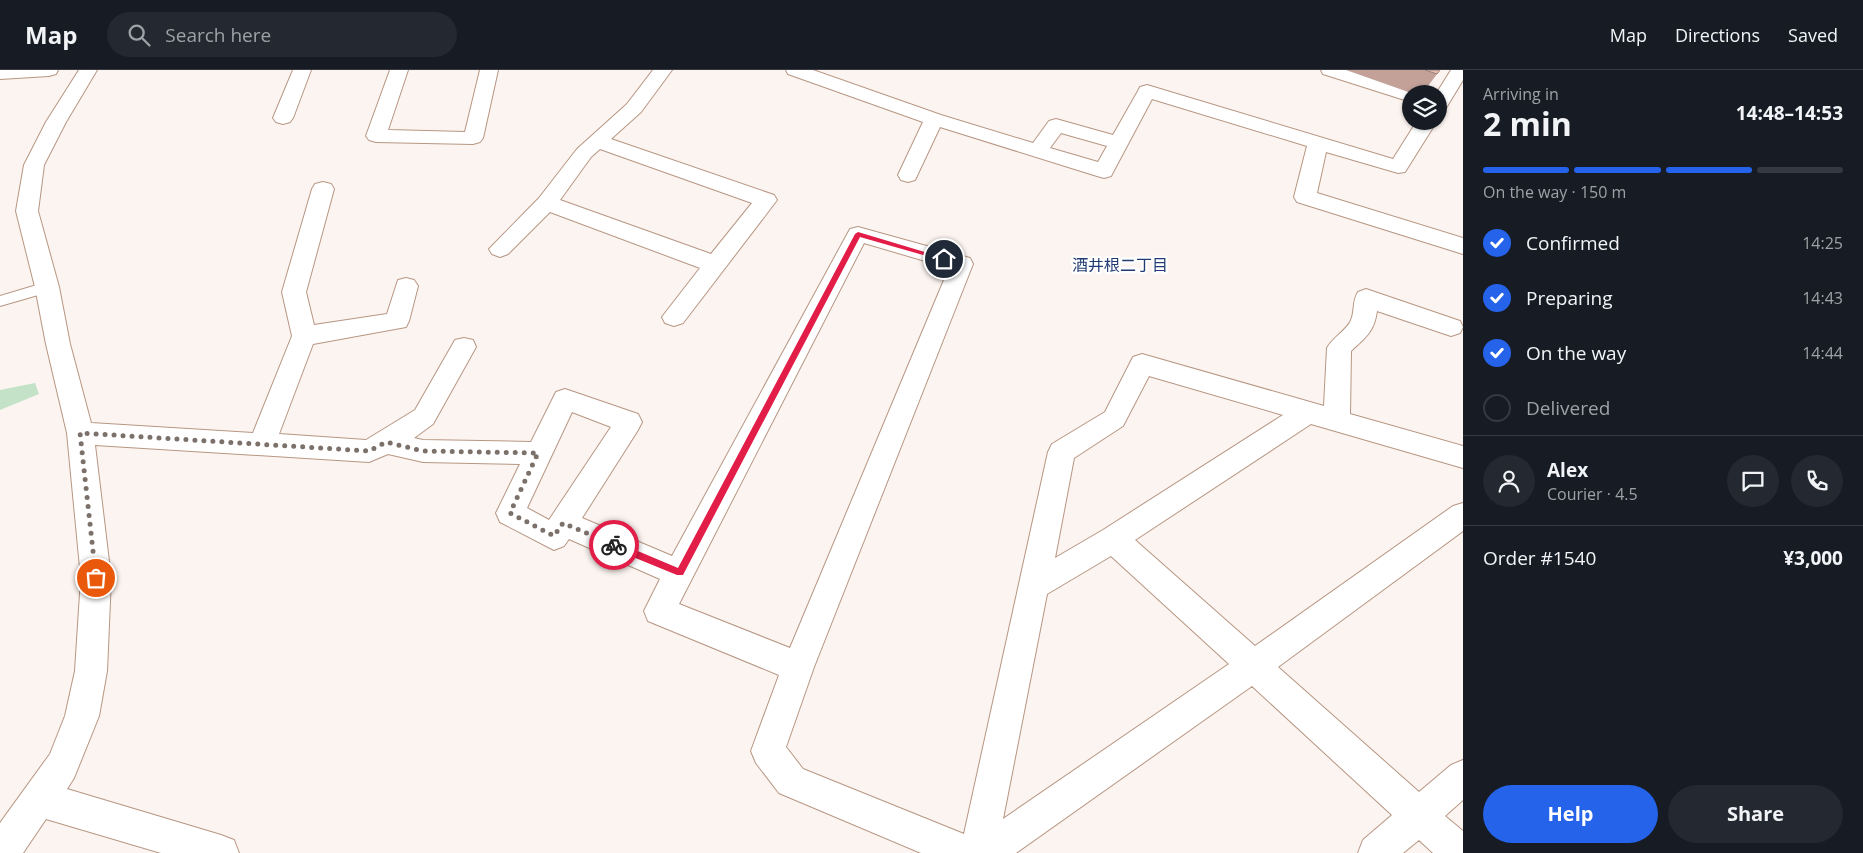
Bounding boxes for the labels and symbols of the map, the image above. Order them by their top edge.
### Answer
pin [923,238,965,280]
district label: 酒井根二丁目 [1072,254,1168,276]
courier [589,520,639,570]
pin [75,557,117,599]

